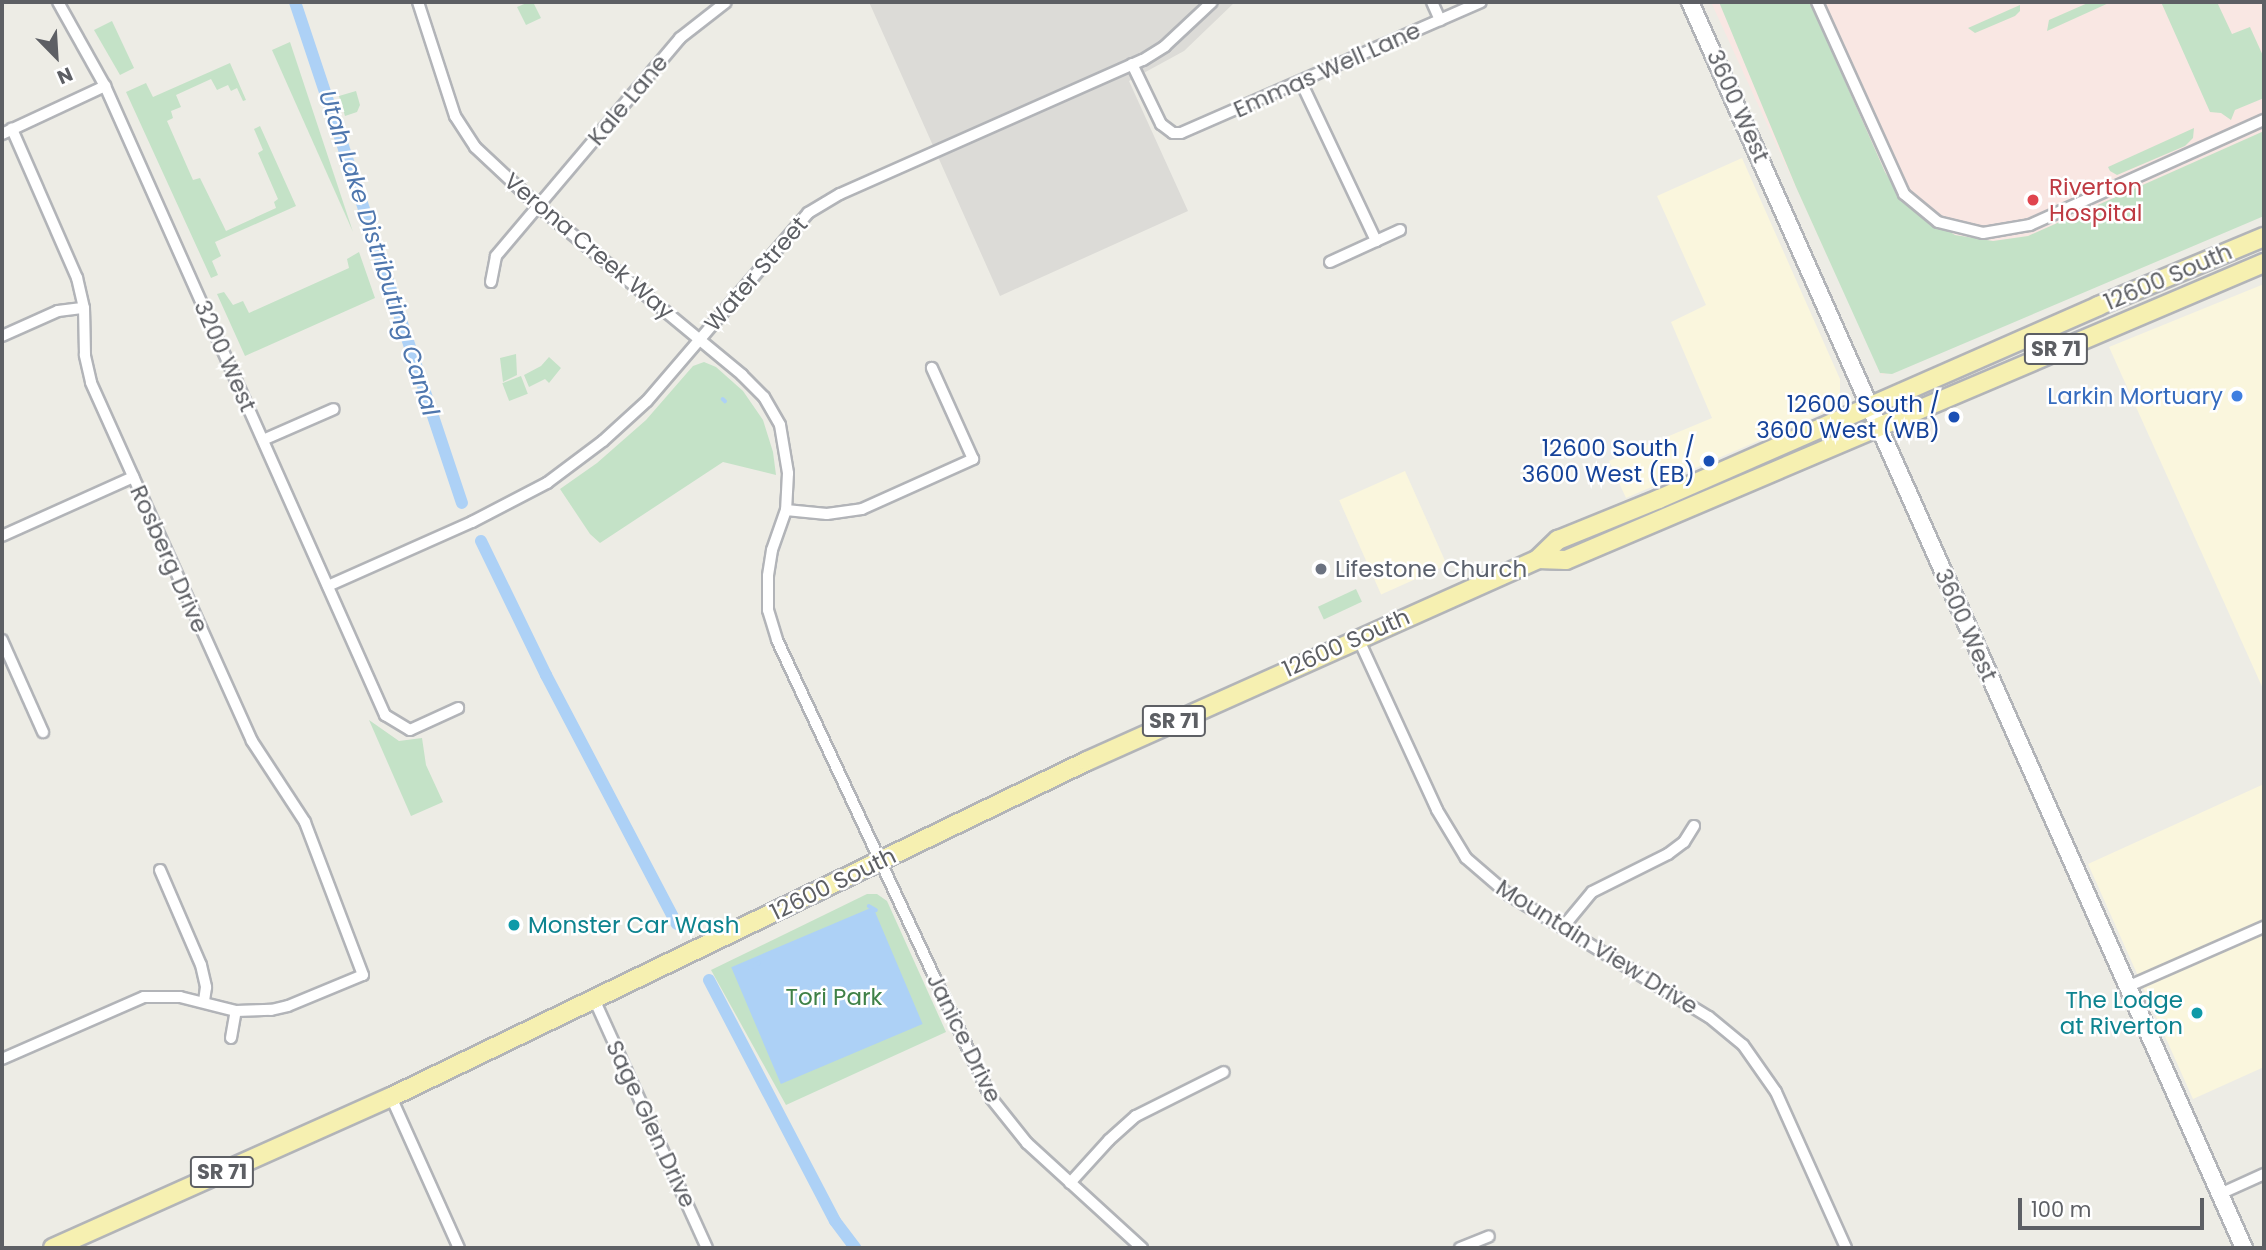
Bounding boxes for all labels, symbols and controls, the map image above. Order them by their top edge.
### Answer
street label: Emmas Well Lane [1229,16,1425,124]
north arrow [21,21,91,91]
street label: 3600 West [1701,45,1775,167]
street label: Kale Lane [582,49,674,151]
text: N [53,60,77,91]
water label: Utah Lake Distributing Canal [313,86,445,420]
street label: Verona Creek Way [498,167,680,325]
place label: Riverton Hospital [2049,173,2142,227]
marker: Riverton Hospital [2023,190,2043,210]
street label: Water Street [699,211,813,337]
street label: 12600 South [2100,238,2236,316]
street label: 3200 West [188,296,262,416]
road number: SR 71 [2023,332,2089,366]
place label: Larkin Mortuary [2047,382,2223,410]
marker: Larkin Mortuary [2229,388,2245,404]
place label: 12600 South / 3600 West (WB) [1756,390,1940,444]
marker: 12600 South / 3600 West (WB) [1946,409,1962,425]
place label: 12600 South / 3600 West (EB) [1522,434,1695,488]
marker: 12600 South / 3600 West (EB) [1701,453,1717,469]
street label: Rosberg Drive [124,481,214,637]
place label: Lifestone Church [1335,555,1527,583]
marker: Lifestone Church [1313,561,1329,577]
street label: 3600 West [1929,564,2003,686]
street label: 12600 South [1278,603,1414,683]
road number: SR 71 [1141,704,1207,738]
street label: 12600 South [766,842,900,926]
street label: Mountain View Drive [1491,874,1703,1020]
place label: Monster Car Wash [528,911,739,939]
marker: Monster Car Wash [506,917,522,933]
street label: Janice Drive [921,969,1007,1107]
park label: Tori Park [786,983,882,1011]
place label: The Lodge at Riverton [2060,986,2183,1040]
marker: The Lodge at Riverton [2189,1005,2205,1021]
street label: Sage Glen Drive [600,1036,702,1212]
road number: SR 71 [189,1154,255,1190]
scale bar [2021,1184,2206,1228]
text: 100 m [2031,1195,2091,1224]

